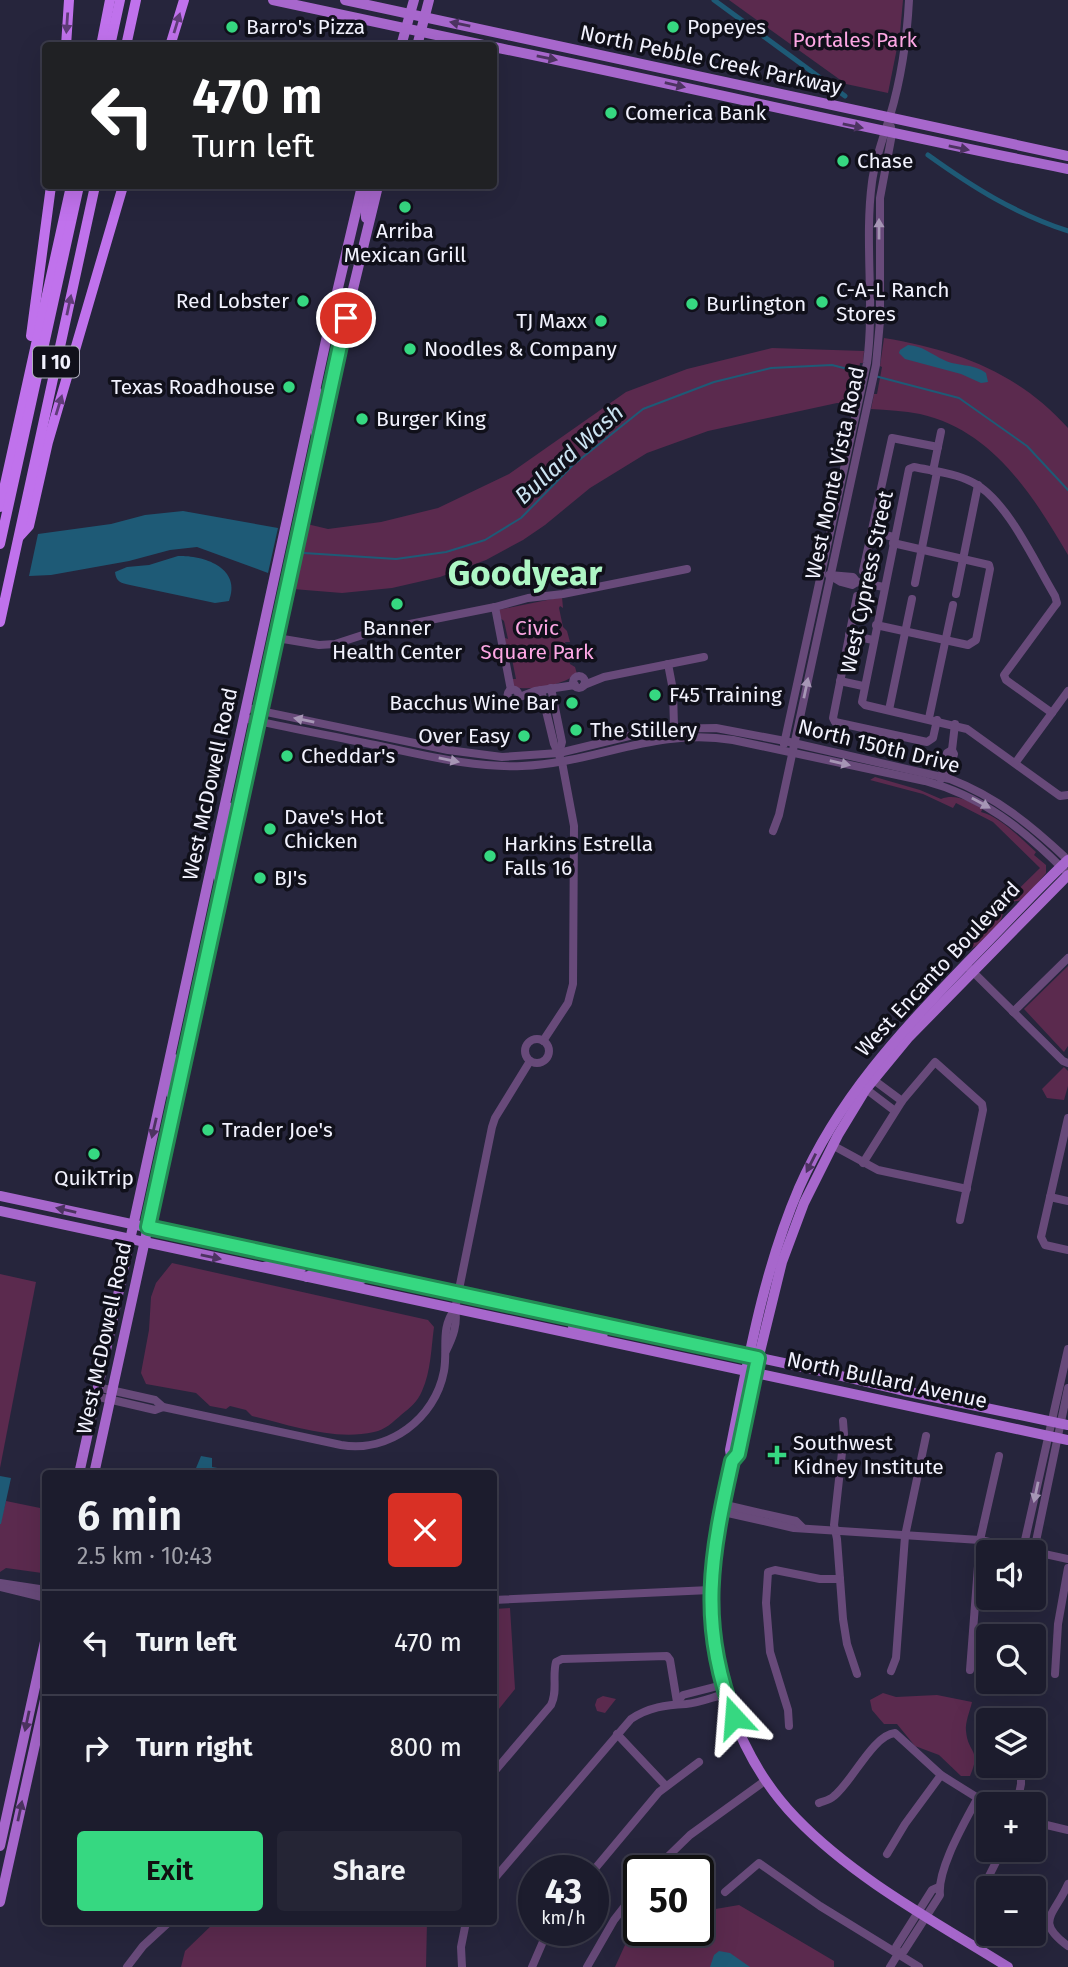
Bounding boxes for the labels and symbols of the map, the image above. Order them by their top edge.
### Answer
one-way arrow [61,12,72,34]
one-way arrow [172,12,182,33]
place label: Barro's Pizza [246,14,365,40]
place label: Popeyes [687,14,766,40]
one-way arrow [449,18,471,29]
marker: Barro's Pizza [224,19,240,35]
marker: Popeyes [665,19,681,35]
street label: North Pebble Creek Parkway [578,20,845,101]
park label: Portales Park [793,27,918,53]
one-way arrow [536,52,558,63]
one-way arrow [664,80,686,91]
place label: Comerica Bank [625,100,766,126]
marker: Comerica Bank [603,105,619,121]
one-way arrow [842,120,864,131]
one-way arrow [948,142,970,153]
place label: Chase [857,148,913,174]
marker: Chase [835,153,851,169]
marker: Arriba Mexican Grill [397,199,413,215]
place label: Arriba Mexican Grill [344,218,466,268]
one-way arrow [873,218,885,240]
place label: C-A-L Ranch Stores [836,277,950,327]
place label: Red Lobster [176,288,289,314]
pin [316,288,376,348]
place label: Burlington [706,291,806,317]
marker: Red Lobster [295,293,311,309]
one-way arrow [63,294,74,316]
marker: C-A-L Ranch Stores [814,294,830,310]
marker: Burlington [684,296,700,312]
place label: TJ Maxx [516,308,588,334]
marker: TJ Maxx [593,313,609,329]
place label: Noodles & Company [424,336,618,362]
marker: Noodles & Company [402,341,418,357]
road number: I 10 [33,346,79,378]
street label: West Monte Vista Road [800,364,870,582]
place label: Texas Roadhouse [111,374,275,400]
marker: Texas Roadhouse [281,379,297,395]
one-way arrow [54,395,64,416]
water label: Bullard Wash [509,398,629,510]
place label: Burger King [376,406,486,432]
marker: Burger King [354,411,370,427]
street label: West Cypress Street [835,488,899,676]
district label: Goodyear [448,552,603,594]
marker: Banner Health Center [389,596,405,612]
place label: Banner Health Center [332,615,462,665]
park label: Civic Square Park [480,615,594,665]
one-way arrow [801,677,812,699]
place label: F45 Training [669,682,782,708]
street label: West McDowell Road [177,685,243,883]
marker: F45 Training [647,687,663,703]
place label: Bacchus Wine Bar [389,690,558,716]
marker: Bacchus Wine Bar [564,695,580,711]
street label: North 150th Drive [795,713,963,779]
one-way arrow [293,715,315,726]
place label: The Stillery [590,717,698,743]
marker: The Stillery [568,722,584,738]
place label: Over Easy [418,723,511,749]
marker: Over Easy [516,728,532,744]
place label: Cheddar's [301,743,395,769]
marker: Cheddar's [279,748,295,764]
one-way arrow [438,755,460,766]
one-way arrow [829,758,851,769]
one-way arrow [971,797,990,809]
place label: Dave's Hot Chicken [284,804,384,854]
marker: Dave's Hot Chicken [262,821,278,837]
place label: Harkins Estrella Falls 16 [504,831,653,881]
marker: Harkins Estrella Falls 16 [482,848,498,864]
place label: BJ's [274,865,307,891]
marker: BJ's [252,870,268,886]
street label: West Encanto Boulevard [850,876,1026,1062]
one-way arrow [148,1117,159,1139]
place label: Trader Joe's [222,1117,333,1143]
marker: Trader Joe's [200,1122,216,1138]
marker: QuikTrip [86,1146,102,1162]
one-way arrow [806,1154,818,1174]
place label: QuikTrip [54,1165,134,1191]
one-way arrow [55,1204,77,1215]
street label: West McDowell Road [71,1239,137,1437]
one-way arrow [200,1252,222,1263]
street label: North Bullard Avenue [784,1346,990,1414]
place label: Southwest Kidney Institute [793,1430,944,1480]
marker: Southwest Kidney Institute [767,1445,787,1465]
one-way arrow [1030,1481,1041,1503]
position arrow [697,1680,771,1754]
one-way arrow [22,1710,33,1732]
one-way arrow [15,1800,26,1822]
speed limit sign: 50 [623,1855,714,1946]

